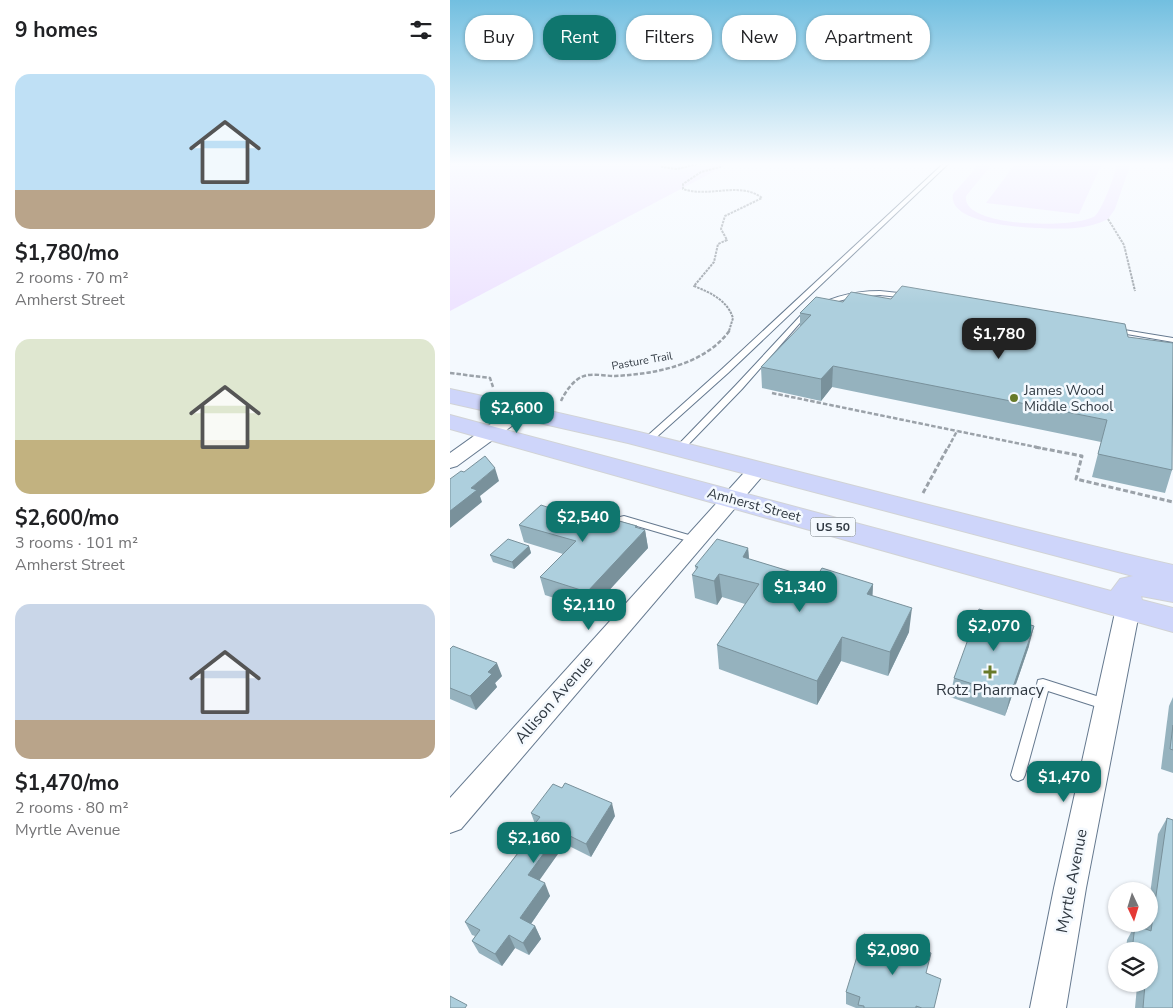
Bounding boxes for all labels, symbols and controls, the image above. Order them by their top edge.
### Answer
chip: Buy [465,15,533,60]
chip: Rent [543,15,616,60]
chip: Filters [626,15,712,60]
chip: New [722,15,796,60]
chip: Apartment [806,15,930,60]
text: 9 homes [15,16,98,44]
icon: filters [407,16,435,44]
icon: home [180,107,270,197]
text: $1,780/mo [15,239,119,267]
text: 2 rooms · 70 m² [15,267,128,289]
text: Amherst Street [15,289,125,311]
pin: $1,780 [958,318,1040,360]
text: $1,780 [973,323,1025,345]
street label: Pasture Trail [610,348,674,374]
icon: home [180,372,270,462]
place label: James Wood Middle School [1023,381,1114,416]
pin: $2,600 [476,392,558,434]
marker: James Wood Middle School [1008,392,1020,404]
text: $2,600 [491,397,543,419]
street label: Amherst Street [705,483,803,527]
pin: $2,540 [542,500,624,543]
text: $2,600/mo [15,504,119,532]
text: $2,540 [557,506,609,528]
road number: US 50 [810,518,856,536]
text: 3 rooms · 101 m² [15,532,138,554]
text: Amherst Street [15,554,125,576]
pin: $1,340 [759,570,841,613]
text: $1,340 [774,576,826,598]
pin: $2,110 [548,588,630,631]
text: $2,110 [563,594,615,616]
pin: $2,070 [953,610,1035,652]
text: $2,070 [968,615,1020,637]
icon: home [180,637,270,727]
street label: Allison Avenue [510,652,598,748]
marker: Rotz Pharmacy [984,666,996,678]
place label: Rotz Pharmacy [936,679,1045,701]
pin: $1,470 [1023,760,1105,803]
text: $1,470 [1038,766,1090,788]
text: $1,470/mo [15,769,119,797]
text: 2 rooms · 80 m² [15,797,128,819]
text: Myrtle Avenue [15,819,120,841]
pin: $2,160 [493,822,575,864]
text: $2,160 [508,827,560,849]
street label: Myrtle Avenue [1051,827,1093,935]
north arrow [1108,882,1158,932]
map controls [1108,882,1158,992]
pin: $2,090 [852,934,934,976]
text: $2,090 [867,939,919,961]
button: layers [1108,942,1158,992]

